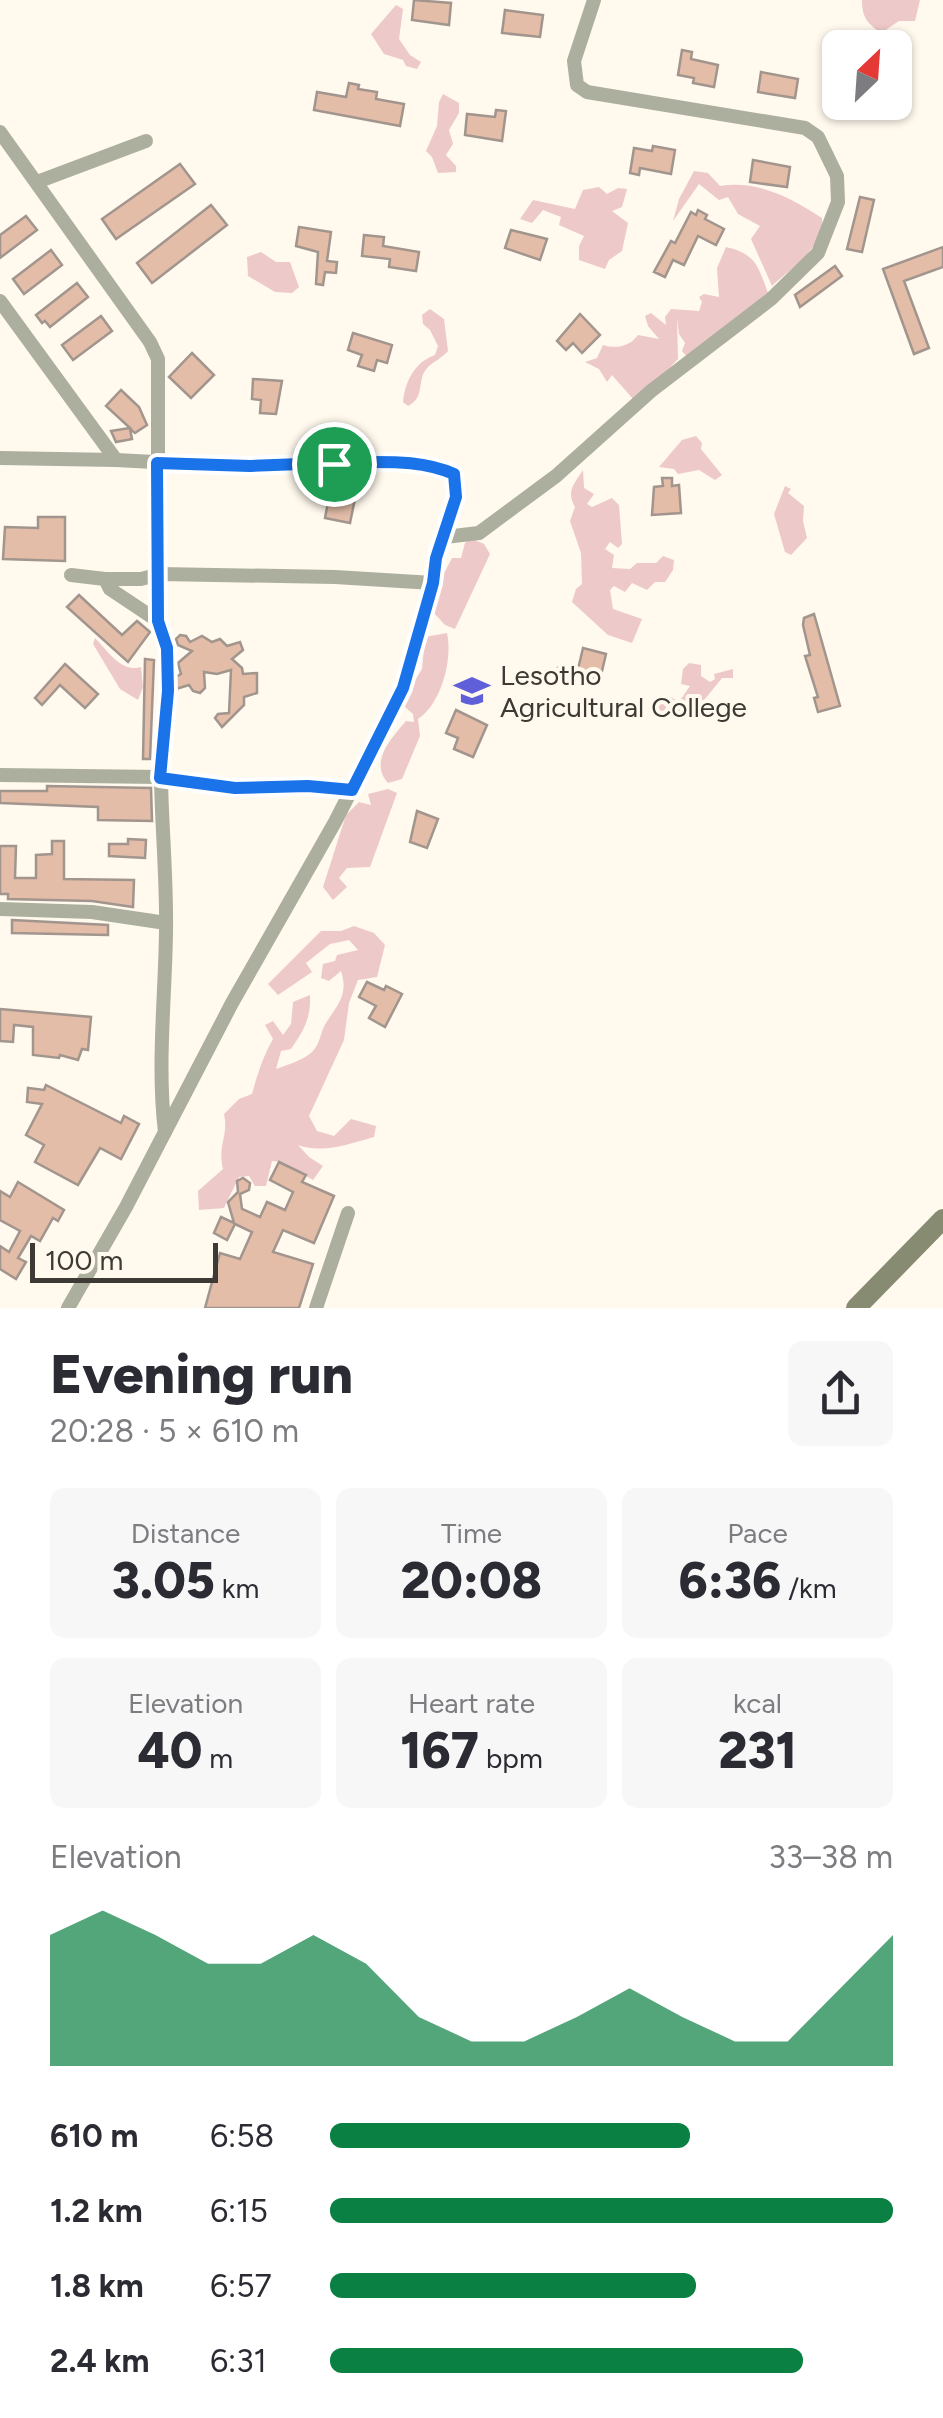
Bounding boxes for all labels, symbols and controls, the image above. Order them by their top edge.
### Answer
north arrow [822,30,912,120]
map controls [822,30,912,120]
pin [292,422,377,507]
icon: arrive [307,437,362,492]
place label: Lesotho Agricultural College [500,658,747,724]
school or university icon: Lesotho Agricultural College [453,672,491,710]
scale bar [30,1238,218,1282]
text: 100 m [45,1243,123,1277]
text: Evening run [50,1341,353,1407]
button: share [788,1341,893,1446]
text: 20:28 · 5 × 610 m [50,1412,299,1450]
text: Distance [131,1516,240,1550]
text: Time [441,1516,502,1550]
text: Pace [727,1516,788,1550]
text: 3.05 [112,1550,215,1611]
text: 20:08 [401,1550,542,1611]
text: 6:36 [678,1550,781,1611]
text: km [215,1571,259,1605]
text: /km [781,1571,837,1605]
text: Elevation [128,1686,243,1720]
text: Heart rate [408,1686,535,1720]
text: kcal [733,1686,782,1720]
text: 40 [138,1720,202,1781]
text: 167 [400,1720,479,1781]
text: 231 [718,1720,797,1781]
text: m [202,1741,233,1775]
text: bpm [479,1741,543,1775]
text: Elevation [50,1838,182,1876]
text: 33–38 m [768,1838,893,1876]
text: 610 m [50,2117,138,2155]
text: 6:58 [210,2117,274,2155]
text: 1.2 km [50,2192,143,2230]
text: 6:15 [210,2192,268,2230]
text: 1.8 km [50,2267,144,2305]
text: 6:57 [210,2267,272,2305]
text: 2.4 km [50,2342,149,2380]
text: 6:31 [210,2342,267,2380]

